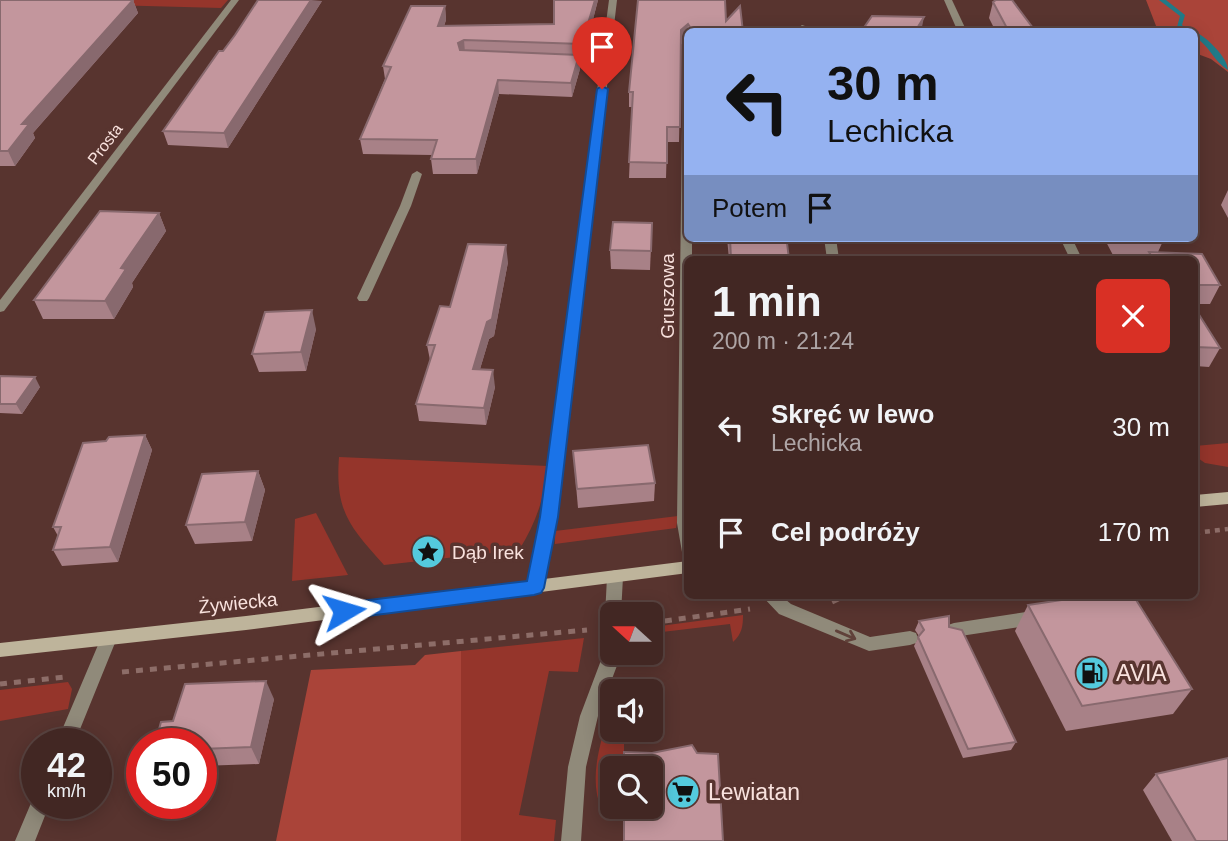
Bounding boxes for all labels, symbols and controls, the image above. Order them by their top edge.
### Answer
pin [572,17,632,89]
icon: arrive [583,28,621,66]
icon: left [712,56,803,147]
text: 30 m [827,56,939,110]
text: Lechicka [827,113,953,149]
street label: Prosta [84,120,126,168]
icon: arrive [801,189,839,227]
text: Potem [712,193,787,223]
street label: Gruszowa [657,253,678,339]
text: 1 min [712,278,822,325]
button: close [1096,279,1170,353]
text: 200 m · 21:24 [712,328,854,354]
text: Skręć w lewo [771,399,934,429]
icon: left [712,409,750,447]
text: 30 m [1112,412,1170,442]
text: Lechicka [771,430,862,456]
icon: arrive [712,514,750,552]
text: Cel podróży [771,517,920,547]
text: 170 m [1098,517,1170,547]
place icon: Dąb Irek [409,533,447,571]
place label: Dąb Irek [452,542,524,563]
position arrow [307,574,381,648]
street label: Żywiecka [198,588,279,618]
north arrow [600,602,663,665]
map controls [600,602,663,819]
one-way arrow [835,629,857,642]
fuel station icon: AVIA [1073,654,1111,692]
place label: AVIA [1116,660,1167,686]
button: sound [600,679,663,742]
speed limit sign: 50 [126,728,217,819]
text: 42 [47,745,86,784]
button: search [600,756,663,819]
supermarket icon: Lewiatan [664,773,702,811]
place label: Lewiatan [708,779,800,805]
text: km/h [47,781,86,801]

